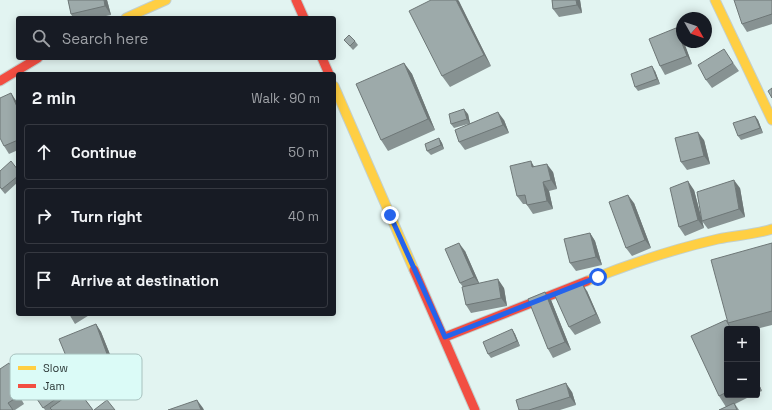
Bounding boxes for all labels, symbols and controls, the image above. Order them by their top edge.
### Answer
north arrow [676,12,712,48]
search box [16,16,336,60]
icon: search [30,27,52,49]
text: Search here [62,29,148,48]
text: 2 min [32,87,76,109]
text: Walk · 90 m [251,90,320,107]
icon: ahead [33,141,55,163]
text: Continue [71,143,137,162]
text: 50 m [288,144,319,161]
icon: right [33,205,55,227]
route end [381,206,399,224]
text: Turn right [71,207,142,226]
text: 40 m [288,208,319,225]
route start [589,268,607,286]
icon: arrive [33,269,55,291]
text: Arrive at destination [71,271,219,290]
map controls [724,326,760,398]
button: + [724,326,760,362]
legend [10,354,142,400]
text: Slow [43,361,68,375]
button: − [724,362,760,398]
text: Jam [43,379,65,393]

